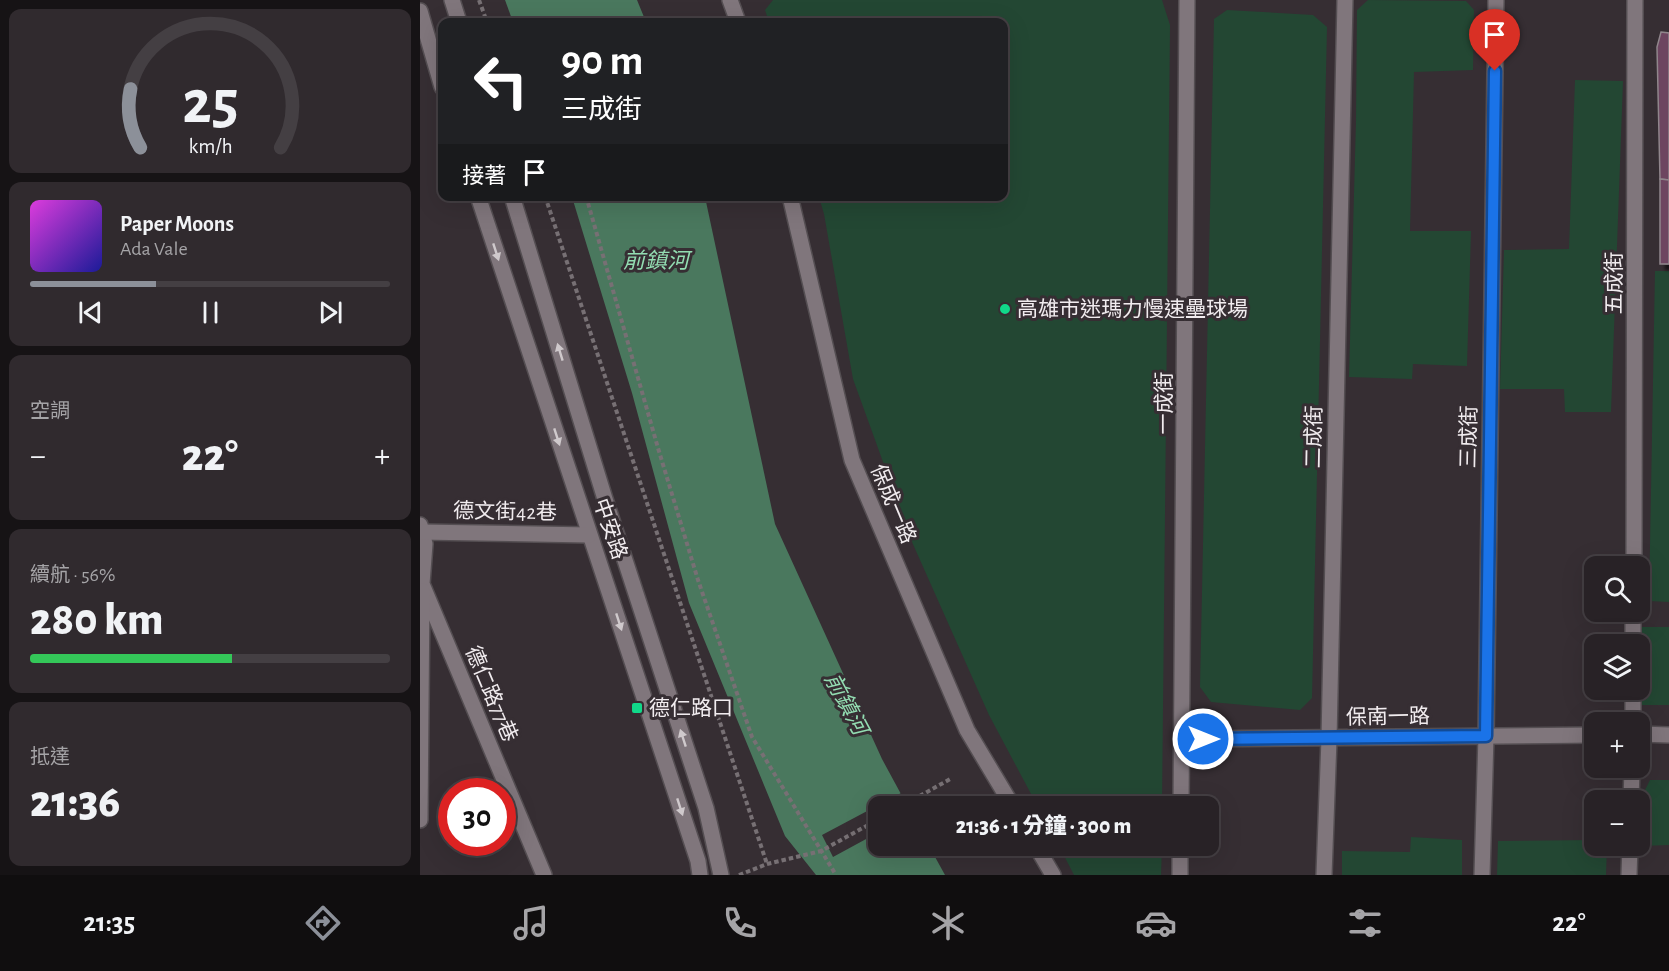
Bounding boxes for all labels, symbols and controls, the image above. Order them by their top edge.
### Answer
pin [1469,9,1520,71]
icon: arrive [1478,18,1511,51]
text: 90 m [561,40,643,82]
icon: left [462,42,540,120]
text: 25 [182,72,238,134]
text: 三成街 [561,96,642,123]
text: km/h [188,136,232,157]
icon: arrive [518,156,551,189]
text: 接著 [462,165,506,187]
text: Paper Moons [120,213,234,235]
text: Ada Vale [120,239,188,259]
one-way arrow [492,243,501,261]
water label: 前鎮河 [623,249,693,272]
street label: 五成街 [1603,252,1625,315]
icon: previous [74,296,107,329]
icon: pause [194,296,227,329]
icon: next [314,296,347,329]
place label: 高雄市迷瑪力慢速壘球場 [1017,298,1248,320]
marker: 高雄市迷瑪力慢速壘球場 [998,302,1012,316]
one-way arrow [555,343,564,361]
street label: 一成街 [1153,372,1175,435]
text: 空調 [30,401,70,421]
street label: 二成街 [1302,405,1325,469]
street label: 三成街 [1457,405,1480,469]
one-way arrow [553,428,562,446]
text: 22° [182,434,238,479]
text: − [30,440,46,473]
text: + [374,440,390,473]
street label: 保成一路 [867,461,920,547]
street label: 中安路 [590,495,631,562]
street label: 德文街42巷 [453,500,557,523]
map controls [1584,556,1650,856]
button: search [1584,556,1650,622]
text: 續航 · 56% [30,565,115,585]
text: 280 km [30,598,164,643]
one-way arrow [615,613,624,631]
button: layers [1584,634,1650,700]
street label: 德仁路77巷 [462,643,521,745]
water label: 前鎮河 [821,669,874,742]
place label: 德仁路口 [649,697,733,719]
marker: 德仁路口 [630,701,644,715]
street label: 保南一路 [1346,705,1430,728]
position arrow [1171,707,1235,771]
button: + [1584,712,1650,778]
one-way arrow [678,729,687,747]
text: 抵達 [30,747,70,767]
speed limit sign: 30 [438,778,516,856]
text: 21:36 [30,780,120,825]
button: − [1584,790,1650,856]
one-way arrow [676,798,685,816]
text: 21:36 · 1 分鐘 · 300 m [956,815,1131,837]
icon: directions [302,902,344,944]
icon: music [510,902,552,944]
icon: phone [719,902,761,944]
icon: climate [927,902,969,944]
icon: car [1135,902,1177,944]
icon: filters [1344,902,1386,944]
text: 21:35 [83,909,135,936]
text: 22° [1552,909,1586,936]

